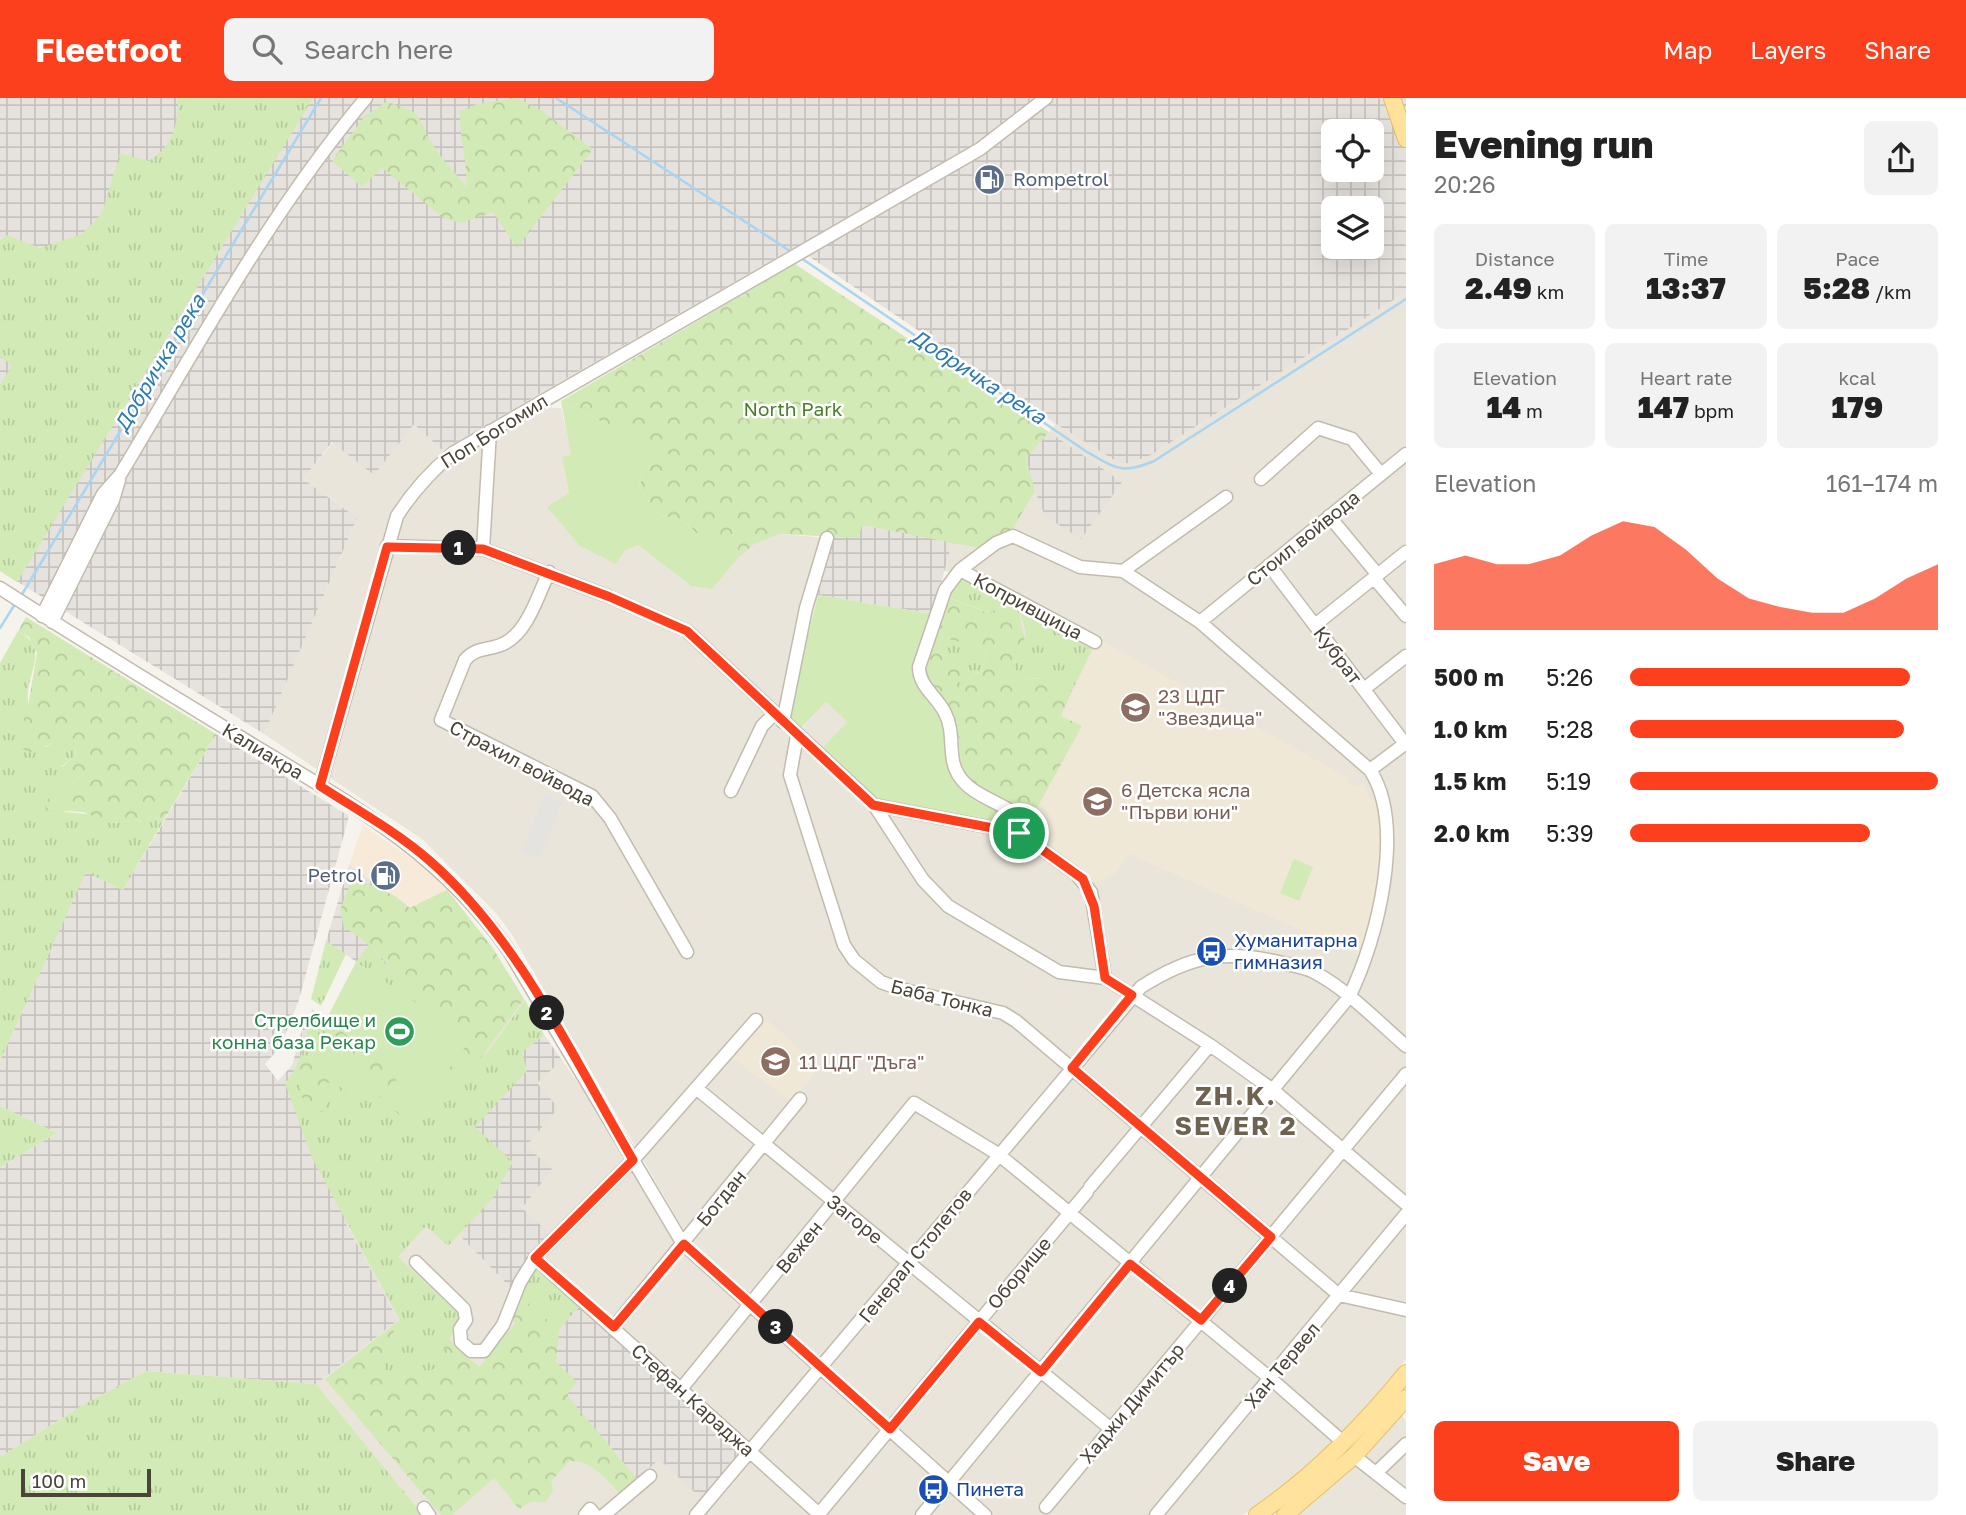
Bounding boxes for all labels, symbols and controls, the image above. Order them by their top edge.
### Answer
search box [224,18,714,81]
text: Fleetfoot [35,30,182,69]
icon: search [248,30,286,68]
text: Search here [304,34,453,65]
text: Map [1663,35,1712,64]
text: Layers [1750,35,1826,64]
text: Share [1864,35,1931,64]
map controls [1321,119,1384,259]
button: locate [1321,119,1384,182]
text: Evening run [1434,121,1653,166]
button: share [1864,121,1938,195]
fuel station icon: Rompetrol [973,162,1007,196]
place label: Rompetrol [1013,167,1109,190]
text: 20:26 [1434,170,1496,198]
button: layers [1321,196,1384,259]
text: Distance [1475,247,1555,270]
text: Time [1664,247,1708,270]
text: Pace [1835,247,1880,270]
text: 2.49 [1465,270,1532,306]
text: 13:37 [1646,270,1726,306]
text: 5:28 [1803,270,1870,306]
text: km [1532,280,1564,303]
text: /km [1870,280,1912,303]
water label: Добричка река [107,288,211,437]
water label: Добричка река [905,322,1052,430]
text: Elevation [1472,366,1557,389]
text: Heart rate [1640,366,1732,389]
text: kcal [1839,366,1876,389]
street label: Поп Богомил [436,388,552,473]
text: 14 [1486,389,1521,425]
text: 147 [1638,389,1689,425]
text: 179 [1831,389,1883,425]
park label: North Park [744,397,843,420]
text: m [1521,399,1543,422]
text: bpm [1689,399,1734,422]
text: Elevation [1434,469,1536,497]
text: 161–174 m [1826,469,1938,497]
street label: Стоил войвода [1241,485,1364,590]
pin: 1 [442,531,476,566]
text: 1 [454,536,463,559]
street label: Копривщица [970,567,1087,644]
street label: Кубрат [1309,621,1367,688]
text: 500 m [1434,663,1504,691]
text: 5:26 [1546,663,1594,691]
place label: 23 ЦДГ "Звездица" [1158,684,1262,729]
school or university icon: 23 ЦДГ "Звездица" [1118,690,1152,724]
street label: Страхил войвода [446,715,599,810]
text: 1.0 km [1434,715,1507,743]
text: 5:28 [1546,715,1594,743]
street label: Калиакра [218,717,308,784]
text: 1.5 km [1434,767,1506,795]
text: 5:19 [1546,767,1591,795]
place label: 6 Детска ясла "Първи юни" [1121,778,1251,823]
school or university icon: 6 Детска ясла "Първи юни" [1081,784,1115,818]
pin [989,803,1049,863]
icon: arrive [1000,814,1038,852]
text: 2.0 km [1434,819,1510,847]
text: 5:39 [1546,819,1594,847]
fuel station icon: Petrol [369,858,403,892]
place label: Petrol [307,863,363,886]
place label: Хуманитарна гимназия [1234,928,1358,973]
bus stop icon: Хуманитарна гимназия [1194,934,1228,968]
street label: Баба Тонка [889,974,996,1021]
pin: 2 [530,996,564,1030]
text: 2 [541,1001,552,1024]
place label: Стрелбище и конна база Рекар [211,1008,376,1053]
sports icon: Стрелбище и конна база Рекар [382,1014,416,1048]
school or university icon: 11 ЦДГ "Дъга" [759,1045,793,1079]
place label: 11 ЦДГ "Дъга" [799,1050,924,1073]
district label: ZH.K. SEVER 2 [1174,1080,1298,1141]
street label: Богдан [691,1165,750,1231]
street label: Генерал Столетов [853,1183,976,1327]
street label: Загоре [823,1189,888,1248]
street label: Вежен [771,1216,827,1278]
street label: Оборище [982,1232,1055,1313]
pin: 4 [1212,1268,1248,1304]
text: 4 [1224,1274,1235,1297]
pin: 3 [758,1310,794,1344]
text: 3 [770,1315,781,1338]
street label: Хан Тервел [1239,1317,1324,1412]
street label: Стефан Караджа [627,1338,760,1461]
street label: Хаджи Димитър [1075,1338,1189,1468]
button: Save [1434,1421,1679,1501]
button: Share [1693,1421,1938,1501]
scale bar [21,1466,150,1498]
text: 100 m [32,1469,86,1492]
bus stop icon: Пинета [916,1472,950,1506]
place label: Пинета [956,1477,1024,1500]

